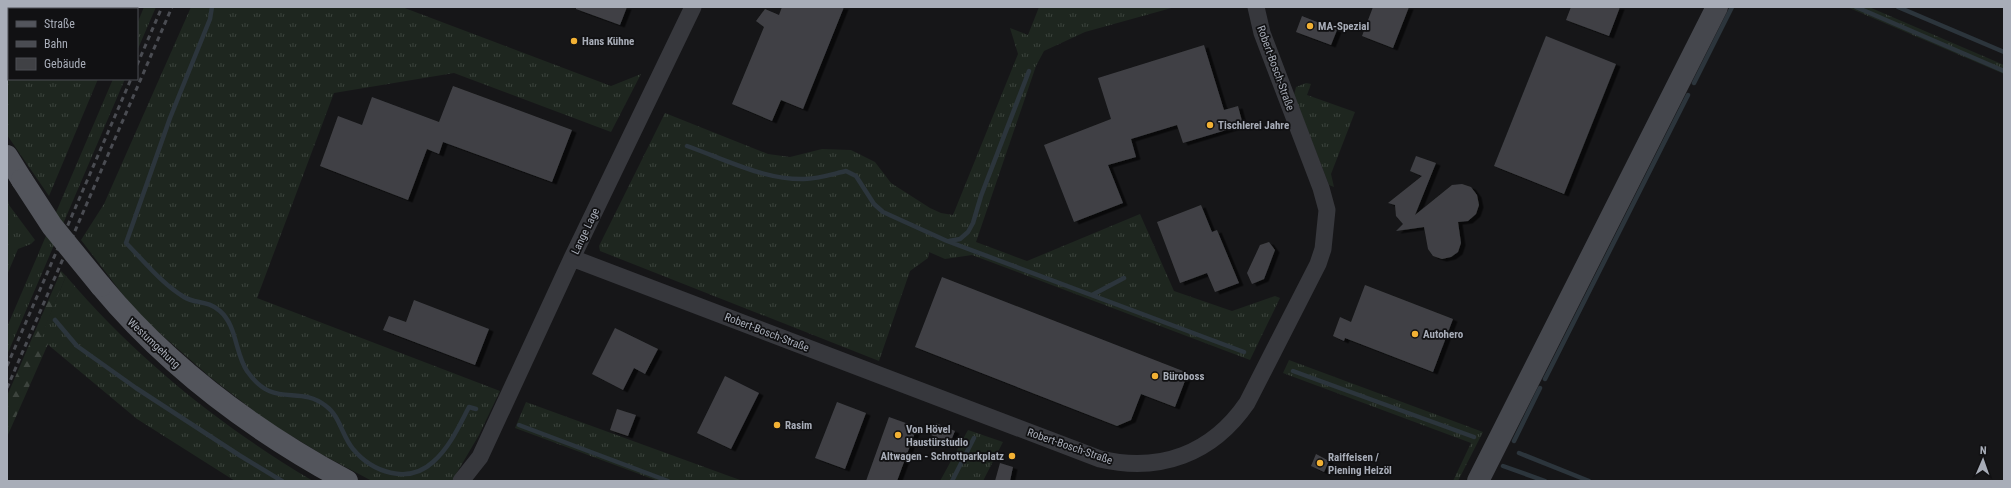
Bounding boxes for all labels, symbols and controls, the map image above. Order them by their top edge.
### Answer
legend [8,8,138,80]
text: Straße [44,17,75,31]
place label: MA-Spezial [1318,20,1370,33]
marker: MA-Spezial [1305,21,1315,31]
street label: Robert-Bosch-Straße [1254,24,1297,112]
place label: Hans Kühne [582,35,634,48]
marker: Hans Kühne [569,36,579,46]
text: Bahn [44,37,68,51]
text: Gebäude [44,57,86,71]
place label: Tischlerei Jahre [1218,119,1289,132]
marker: Tischlerei Jahre [1205,120,1215,130]
street label: Lange Lage [569,206,602,257]
street label: Robert-Bosch-Straße [723,310,811,355]
street label: Westumgehung [125,316,183,371]
place label: Autohero [1423,328,1464,341]
marker: Autohero [1410,329,1420,339]
place label: Büroboss [1163,370,1204,383]
marker: Büroboss [1150,371,1160,381]
place label: Rasim [785,419,812,432]
marker: Rasim [772,420,782,430]
place label: Von Hövel Haustürstudio [906,423,969,449]
street label: Robert-Bosch-Straße [1025,426,1114,467]
marker: Von Hövel Haustürstudio [893,430,903,440]
north arrow [1963,440,2003,480]
text: N [1980,444,1987,457]
place label: Altwagen - Schrottparkplatz [881,450,1004,463]
marker: Altwagen - Schrottparkplatz [1007,451,1017,461]
place label: Raiffeisen / Piening Heizöl [1328,451,1392,477]
marker: Raiffeisen / Piening Heizöl [1315,458,1325,468]

